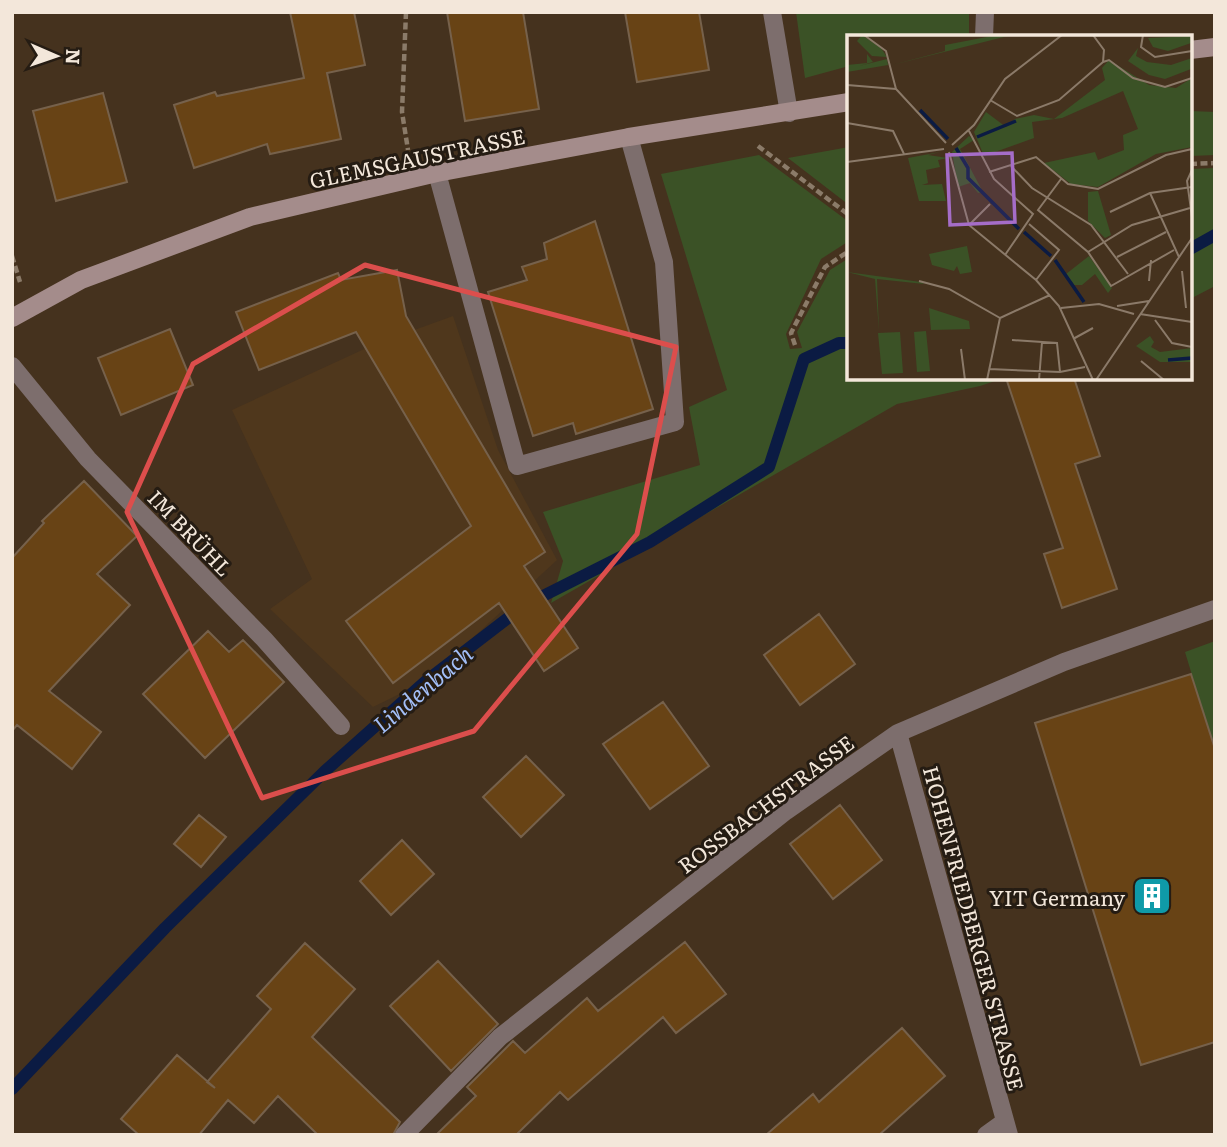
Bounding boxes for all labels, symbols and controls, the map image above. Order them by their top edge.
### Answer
north arrow [21,21,91,91]
inset map [847,35,1192,380]
text: N [60,48,88,65]
street label: GLEMSGAUSTRASSE [306,119,528,195]
street label: IM BRÜHL [142,482,240,582]
water label: Lindenbach [365,636,480,740]
street label: ROSSBACHSTRASSE [671,726,859,880]
street label: HOHENFRIEDBERGER STRASSE [917,762,1033,1094]
building icon: YIT Germany [1131,875,1173,917]
place label: YIT Germany [989,881,1126,912]

